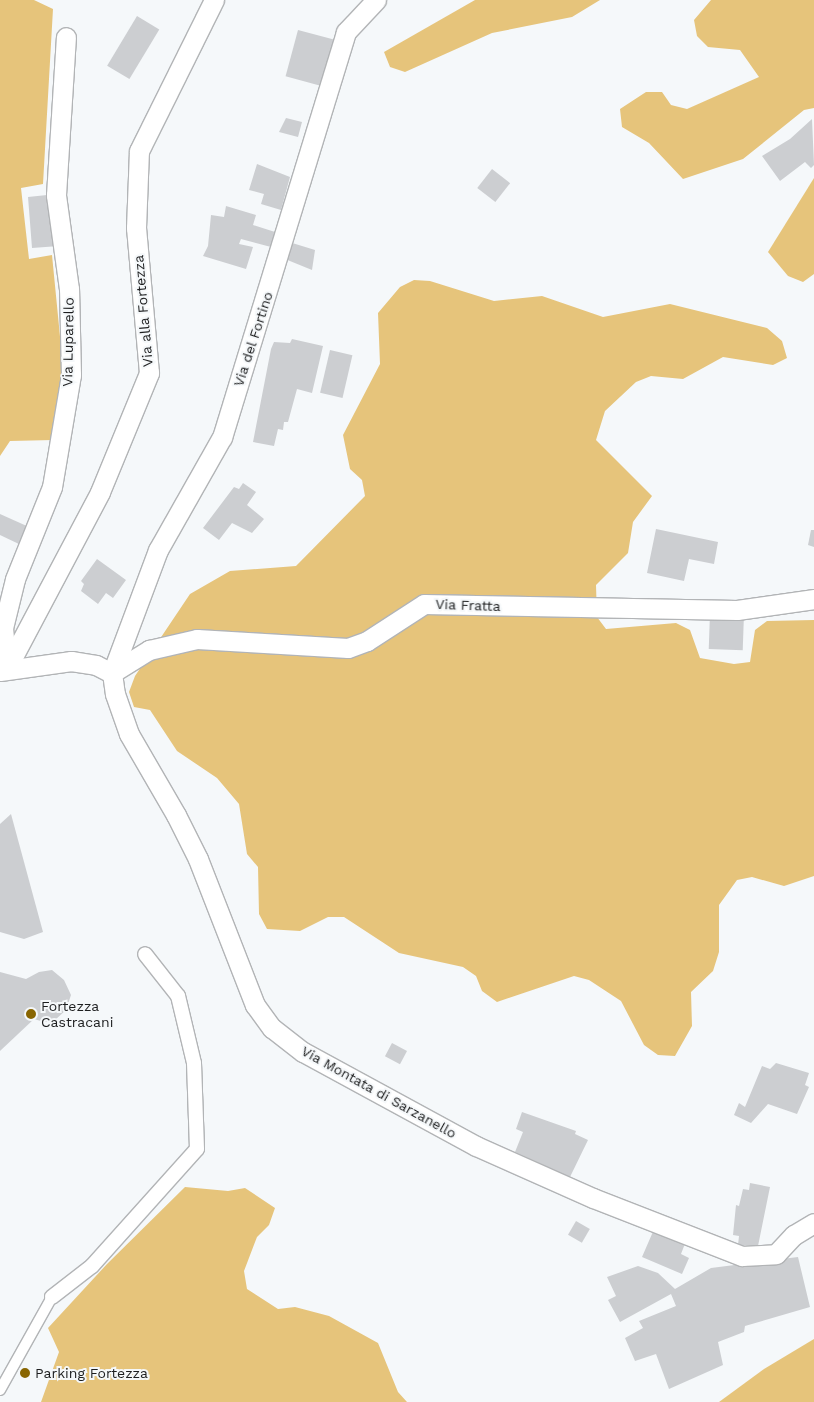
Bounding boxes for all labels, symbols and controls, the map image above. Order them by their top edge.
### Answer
street label: Via alla Fortezza [130,254,156,368]
street label: Via del Fortino [230,289,276,389]
street label: Via Luparello [59,297,77,387]
street label: Via Fratta [435,595,501,615]
place label: Fortezza Castracani [41,998,113,1030]
marker: Fortezza Castracani [25,1008,37,1020]
street label: Via Montata di Sarzanello [298,1042,460,1142]
place label: Parking Fortezza [35,1365,148,1381]
marker: Parking Fortezza [19,1367,31,1379]

